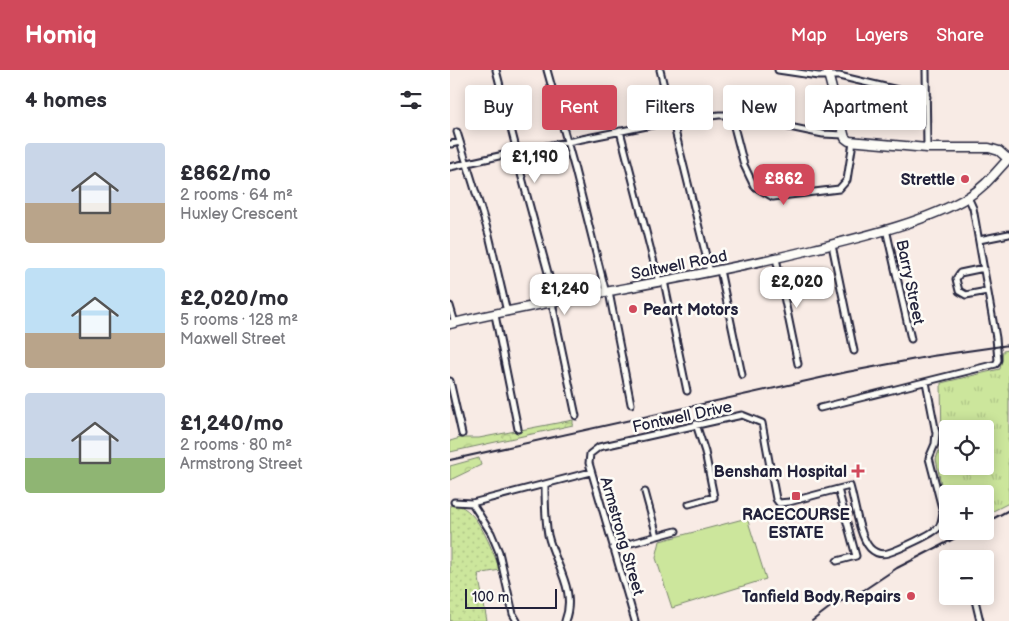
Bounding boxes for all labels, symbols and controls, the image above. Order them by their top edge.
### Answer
text: Homiq [25,21,97,50]
text: Map [791,25,827,46]
text: Layers [855,25,908,46]
text: Share [936,25,984,46]
chip: Buy [465,85,532,130]
chip: Rent [542,85,617,130]
chip: Filters [627,85,713,130]
chip: New [723,85,795,130]
chip: Apartment [805,85,926,130]
icon: filters [397,86,425,114]
text: 4 homes [25,88,107,113]
pin: £1,190 [494,142,576,184]
text: £1,190 [512,148,558,167]
text: £862/mo [180,161,271,186]
icon: home [65,163,125,223]
pin: £862 [754,164,814,206]
text: £862 [765,170,803,189]
place label: Strettle [901,171,955,190]
marker: Strettle [959,173,971,185]
text: 2 rooms · 64 m² [180,186,293,205]
text: Huxley Crescent [180,205,298,224]
street label: Barry Street [891,238,928,327]
street label: Saltwell Road [630,247,729,284]
pin: £2,020 [756,266,838,309]
text: £2,020 [771,273,823,292]
pin: £1,240 [524,274,606,316]
text: £1,240 [541,280,589,299]
text: £2,020/mo [180,286,288,311]
icon: home [65,288,125,348]
place label: Peart Motors [643,301,739,320]
marker: Peart Motors [627,303,639,315]
text: 5 rooms · 128 m² [180,311,298,330]
text: Maxwell Street [180,330,286,349]
street label: Fontwell Drive [631,398,734,437]
text: £1,240/mo [180,411,284,436]
icon: home [65,413,125,473]
map controls [939,420,994,605]
button: locate [939,420,994,475]
text: 2 rooms · 80 m² [180,436,292,455]
text: Armstrong Street [180,455,302,474]
place label: Bensham Hospital [714,463,847,482]
marker: Bensham Hospital [851,464,865,478]
street label: Armstrong Street [596,475,648,598]
button: + [939,485,994,540]
marker: RACECOURSE ESTATE [790,490,802,502]
place label: RACECOURSE ESTATE [742,506,850,543]
button: − [939,550,994,605]
scale bar [465,586,558,609]
place label: Tanfield Body Repairs [742,588,901,607]
text: 100 m [472,589,509,606]
marker: Tanfield Body Repairs [905,590,917,602]

